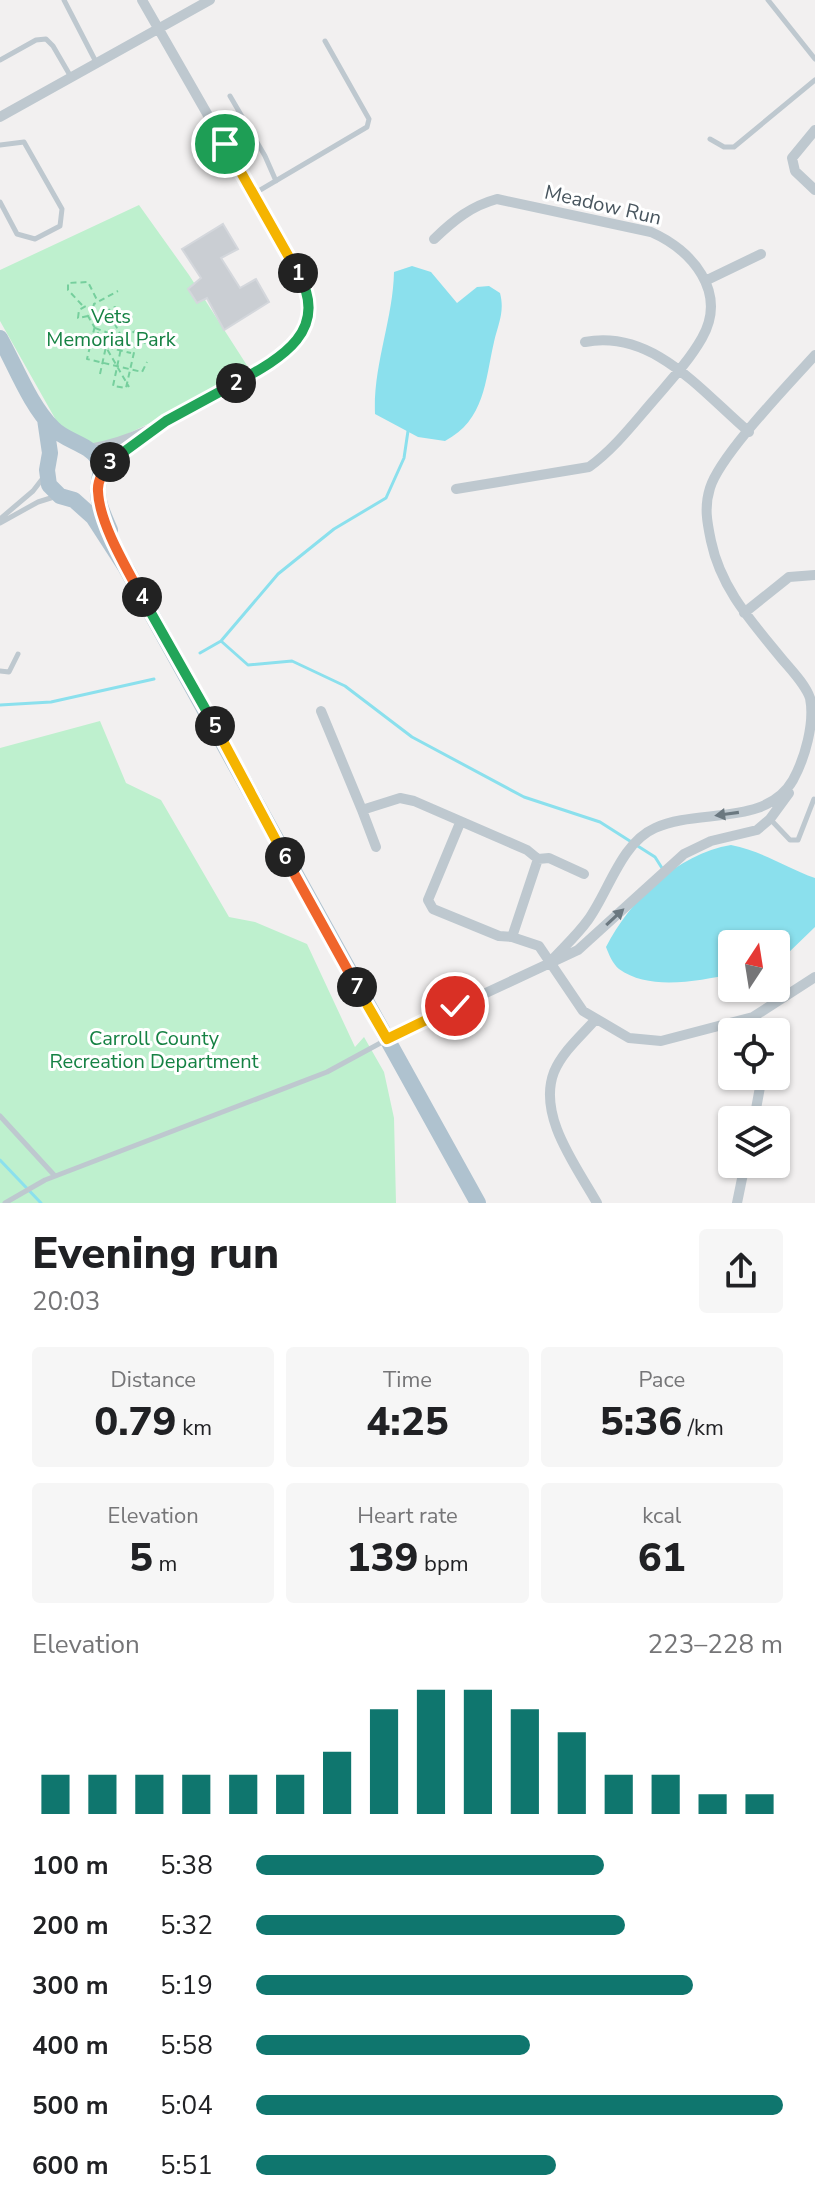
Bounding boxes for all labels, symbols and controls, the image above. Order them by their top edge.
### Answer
pin [191,110,259,178]
icon: arrive [203,122,247,166]
street label: Meadow Run [542,178,664,232]
pin: 1 [278,253,318,293]
text: 1 [291,258,305,288]
park label: Vets Memorial Park [46,303,177,353]
pin: 2 [216,363,256,403]
text: 2 [229,368,243,398]
pin: 3 [90,442,130,482]
text: 3 [103,447,117,477]
pin: 4 [122,577,162,617]
text: 4 [135,582,149,612]
pin: 5 [195,706,235,746]
text: 5 [208,711,222,741]
one-way arrow [714,808,739,821]
pin: 6 [265,837,305,877]
text: 6 [278,842,292,872]
one-way arrow [606,909,625,927]
north arrow [718,930,790,1002]
map controls [718,930,790,1178]
pin: 7 [337,967,377,1007]
text: 7 [350,972,364,1002]
pin [421,972,489,1040]
icon: check [433,984,477,1028]
button: locate [718,1018,790,1090]
park label: Carroll County Recreation Department [49,1025,260,1075]
button: layers [718,1106,790,1178]
text: Evening run [32,1224,279,1284]
button: share [699,1229,783,1313]
text: 20:03 [32,1284,100,1319]
text: Distance [110,1365,196,1395]
text: Time [383,1365,432,1395]
text: Pace [638,1365,685,1395]
text: 0.79 [94,1395,177,1449]
text: 4:25 [366,1395,449,1449]
text: 5:36 [600,1395,682,1449]
text: km [177,1413,212,1443]
text: /km [682,1413,724,1443]
text: Elevation [108,1501,199,1531]
text: Heart rate [357,1501,458,1531]
text: kcal [642,1501,681,1531]
text: 5 [129,1531,153,1585]
text: 139 [346,1531,418,1585]
text: 61 [638,1531,686,1585]
text: m [153,1549,177,1579]
text: bpm [418,1549,469,1579]
text: Elevation [32,1627,140,1662]
text: 223–228 m [647,1627,783,1662]
text: 100 m [32,1848,109,1883]
text: 5:38 [160,1848,213,1883]
text: 200 m [32,1908,109,1943]
text: 5:32 [160,1908,213,1943]
text: 300 m [32,1968,109,2003]
text: 5:19 [160,1968,213,2003]
text: 400 m [32,2028,109,2063]
text: 5:58 [160,2028,213,2063]
text: 500 m [32,2088,109,2123]
text: 5:04 [160,2088,213,2123]
text: 600 m [32,2148,109,2183]
text: 5:51 [160,2148,213,2183]

